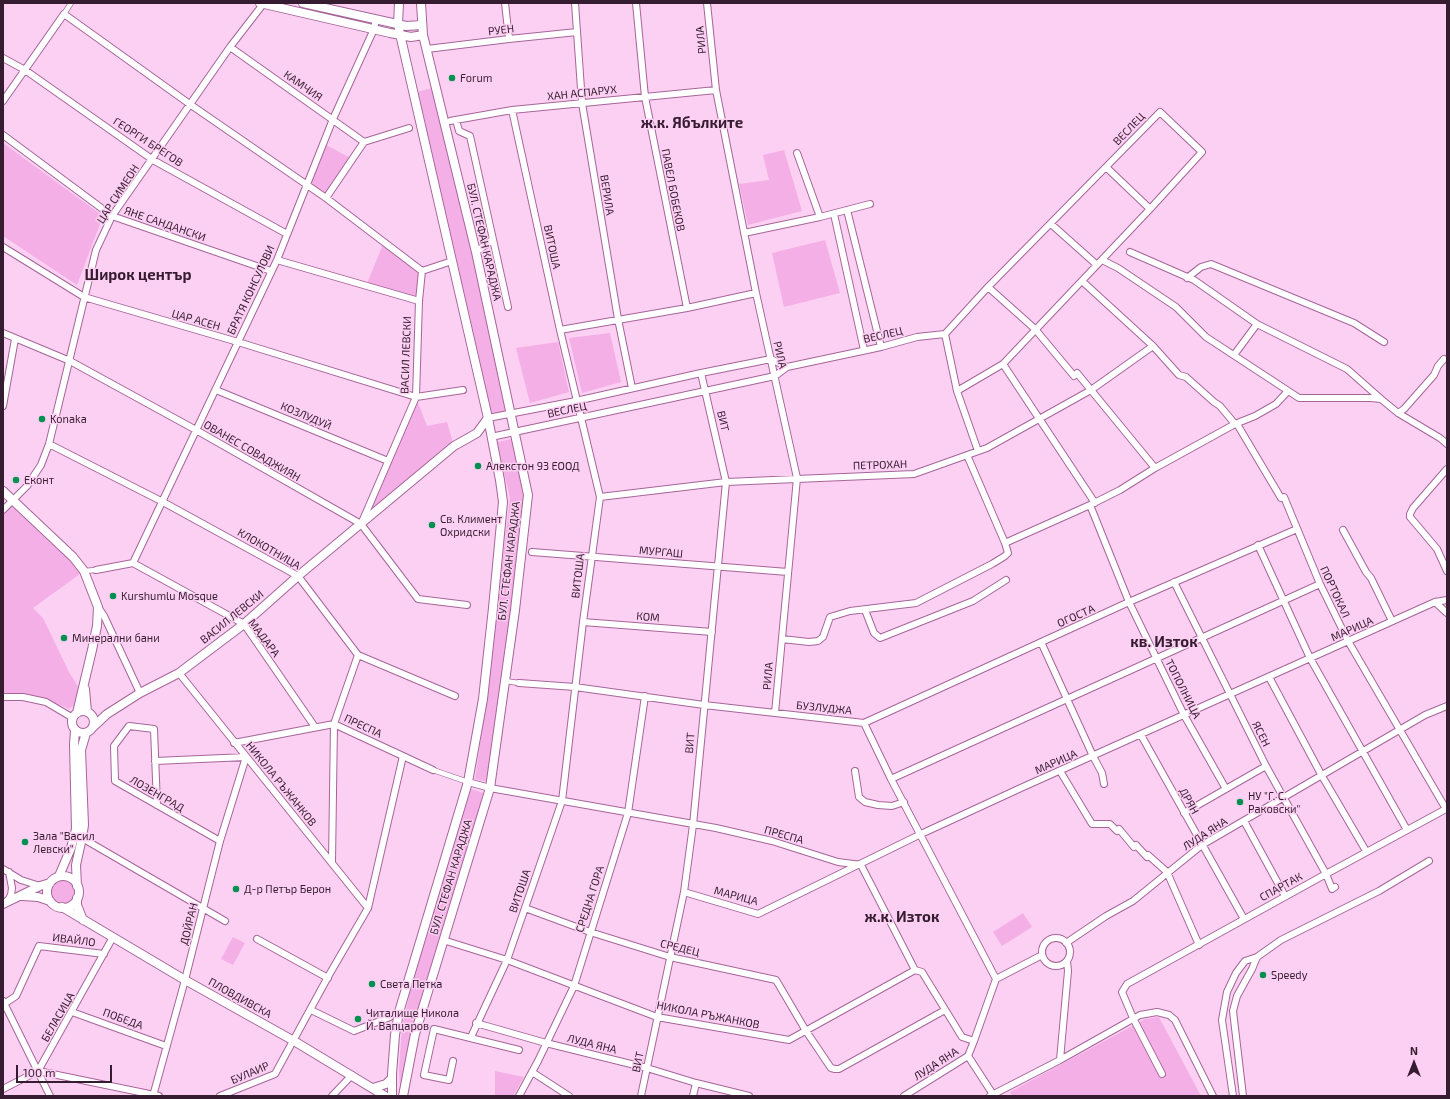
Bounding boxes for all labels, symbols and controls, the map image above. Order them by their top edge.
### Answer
street label: РУЕН [487,22,515,38]
street label: РИЛА [693,25,709,55]
street label: КАМЧИЯ [281,68,325,104]
place label: Forum [460,71,492,85]
marker: Forum [447,73,457,83]
street label: ХАН АСПАРУХ [546,83,618,103]
street label: ВЕСЛЕЦ [1110,110,1148,148]
district label: ж.к. Ябълките [641,114,743,132]
street label: ГЕОРГИ БРЕГОВ [111,115,185,169]
street label: ПАВЕЛ БОБЕКОВ [658,147,688,233]
street label: ЦАР СИМЕОН [94,162,142,226]
street label: ВЕРИЛА [597,174,617,216]
street label: БУЛ. СТЕФАН КАРАДЖА [464,182,504,302]
street label: ЯНЕ САНДАНСКИ [122,204,208,244]
street label: ВИТОША [541,224,563,270]
street label: БРАТЯ КОНСУЛОВИ [225,243,277,337]
district label: Широк център [85,266,191,284]
street label: ЦАР АСЕН [170,307,222,333]
street label: ВАСИЛ ЛЕВСКИ [398,316,414,394]
street label: ВЕСЛЕЦ [862,324,904,346]
street label: РИЛА [770,340,790,370]
street label: КОЗЛУДУЙ [279,399,333,433]
street label: ВЕСЛЕЦ [546,399,588,421]
street label: ВИТ [714,409,732,433]
place label: Konaka [50,412,87,426]
marker: Konaka [37,414,47,424]
street label: ОВАНЕС СОВАДЖИЯН [201,418,303,484]
street label: ПЕТРОХАН [853,457,907,473]
place label: Алекстон 93 ЕООД [486,459,580,473]
marker: Алекстон 93 ЕООД [473,461,483,471]
place label: Еконт [24,473,54,487]
marker: Еконт [11,475,21,485]
street label: БУЛ. СТЕФАН КАРАДЖА [495,501,523,621]
place label: Св. Климент Охридски [440,512,503,538]
marker: Св. Климент Охридски [427,520,437,530]
street label: КЛОКОТНИЦА [235,526,303,572]
street label: МУРГАШ [638,543,684,561]
street label: ВИТОША [569,553,587,599]
street label: ПОРТОКАЛ [1317,564,1353,620]
street label: ВАСИЛ ЛЕВСКИ [198,587,266,647]
place label: Kurshumlu Mosque [121,589,218,603]
marker: Kurshumlu Mosque [108,591,118,601]
street label: ОГОСТА [1055,602,1097,630]
street label: КОМ [636,609,660,625]
street label: МАРИЦА [1329,614,1375,644]
street label: МАДАРА [245,616,283,660]
place label: Минерални бани [72,631,160,645]
marker: Минерални бани [59,633,69,643]
district label: кв. Изток [1130,633,1198,651]
street label: ТОПОЛНИЦА [1162,657,1204,721]
street label: РИЛА [760,661,776,691]
street label: БУЗЛУДЖА [795,699,853,717]
street label: ПРЕСПА [342,711,384,741]
street label: ЯСЕН [1249,719,1273,749]
street label: ВИТ [683,732,697,754]
street label: НИКОЛА РЪЖАНКОВ [243,739,319,829]
street label: МАРИЦА [1033,747,1079,777]
street label: ЛОЗЕНГРАД [127,773,187,815]
street label: ДРЯН [1176,785,1202,817]
place label: НУ "Г. С. Раковски" [1248,789,1300,815]
marker: НУ "Г. С. Раковски" [1235,797,1245,807]
street label: ЛУДА ЯНА [1180,815,1230,853]
street label: БУЛ. СТЕФАН КАРАДЖА [427,818,475,936]
street label: ПРЕСПА [763,823,805,847]
place label: Зала "Васил Левски" [33,829,95,855]
marker: Зала "Васил Левски" [20,837,30,847]
street label: СРЕДНА ГОРА [573,864,607,934]
street label: ВИТОША [506,868,534,914]
street label: СПАРТАК [1257,870,1305,904]
place label: Д-р Петър Берон [244,882,331,896]
marker: Д-р Петър Берон [231,884,241,894]
street label: МАРИЦА [713,884,759,908]
street label: ДОЙРАН [177,901,201,947]
district label: ж.к. Изток [865,908,939,926]
street label: ИВАЙЛО [52,931,96,949]
street label: СРЕДЕЦ [659,937,701,959]
place label: Speedy [1271,968,1307,982]
marker: Speedy [1258,970,1268,980]
street label: ПЛОВДИВСКА [206,975,274,1021]
place label: Света Петка [380,977,442,991]
marker: Света Петка [367,979,377,989]
street label: БЕЛАСИЦА [39,990,77,1044]
street label: НИКОЛА РЪЖАНКОВ [655,999,761,1031]
street label: ПОБЕДА [101,1006,145,1032]
place label: Читалище Никола Й. Вапцаров [366,1006,459,1032]
marker: Читалище Никола Й. Вапцаров [353,1014,363,1024]
street label: ЛУДА ЯНА [566,1031,618,1057]
north arrow [1394,1043,1434,1083]
text: N [1410,1044,1418,1057]
street label: ЛУДА ЯНА [911,1045,961,1083]
street label: ВИТ [629,1050,647,1074]
scale bar [18,1057,114,1083]
street label: БУЛАИР [229,1059,271,1087]
text: 100 m [23,1065,55,1079]

